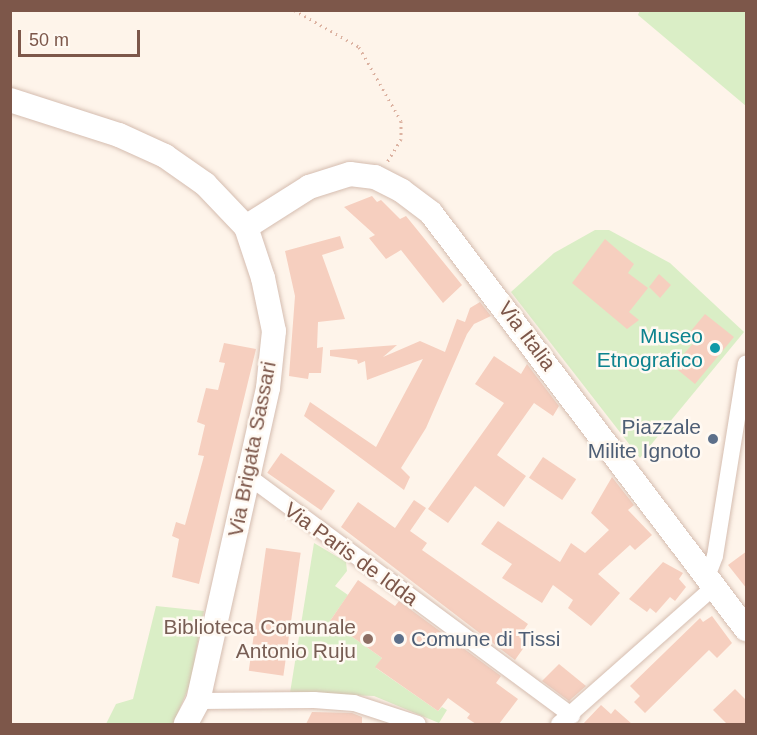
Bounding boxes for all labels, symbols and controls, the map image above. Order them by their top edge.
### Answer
scale bar [21,18,142,56]
text: 50 m [29,30,69,50]
street label: Via Italia [493,296,561,376]
place label: Museo Etnografico [597,323,703,373]
marker: Museo Etnografico [708,341,722,355]
street label: Via Brigata Sassari [223,359,281,539]
place label: Piazzale Milite Ignoto [588,414,701,464]
marker: Piazzale Milite Ignoto [706,432,720,446]
street label: Via Paris de Idda [279,497,423,611]
place label: Biblioteca Comunale Antonio Ruju [163,614,356,664]
place label: Comune di Tissi [411,626,561,652]
marker: Biblioteca Comunale Antonio Ruju [361,632,375,646]
marker: Comune di Tissi [392,632,406,646]

